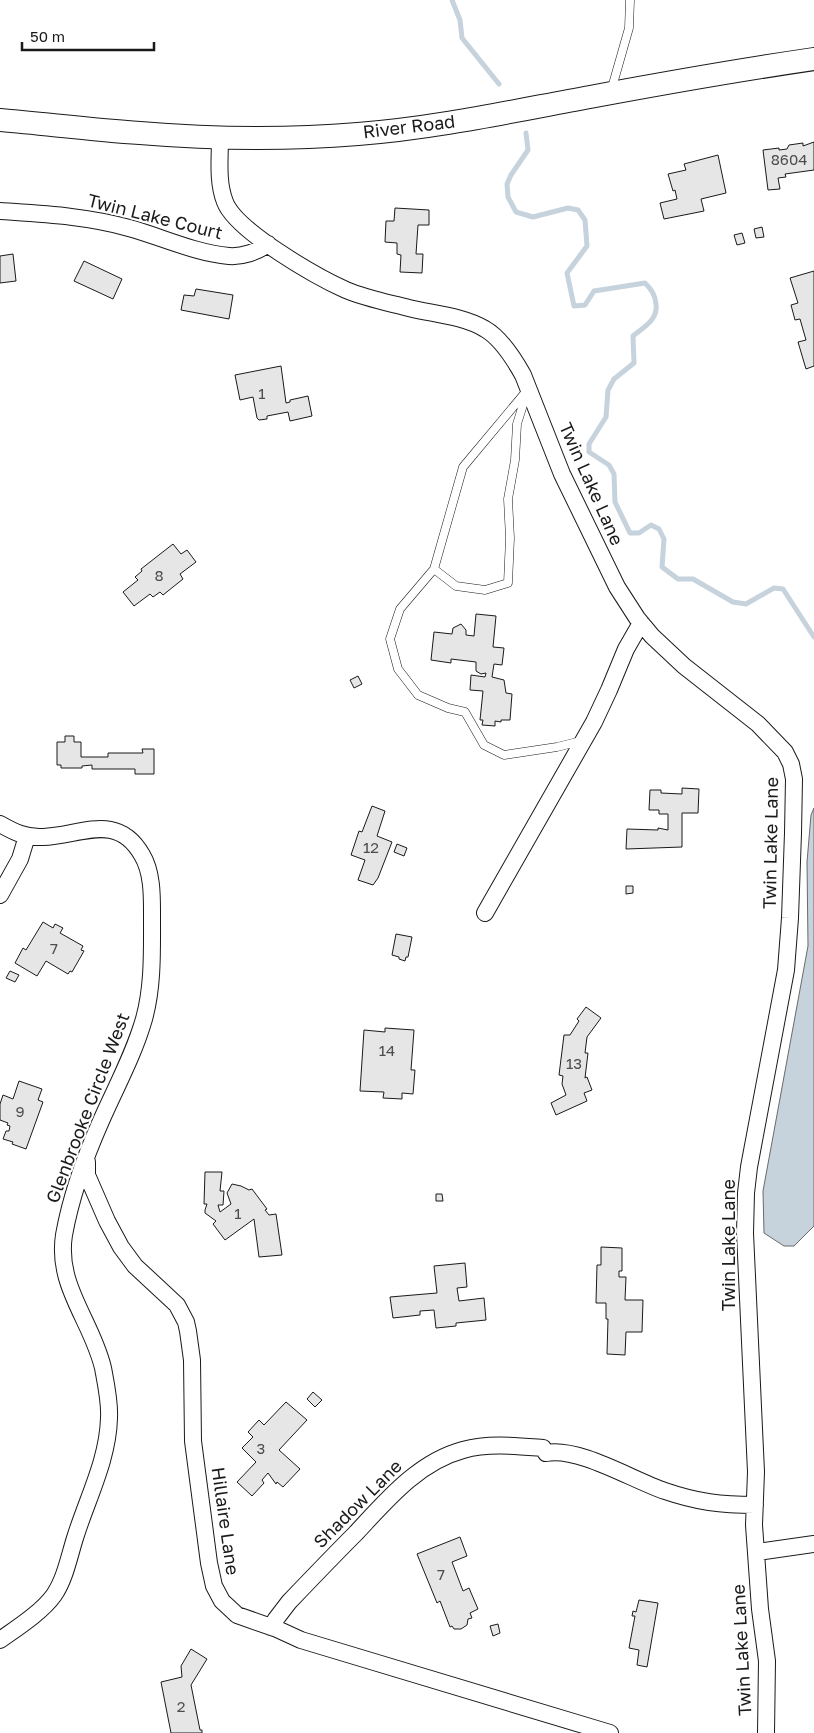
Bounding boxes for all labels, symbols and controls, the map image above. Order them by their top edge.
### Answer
scale bar [22,20,155,52]
text: 50 m [30,27,65,45]
street label: River Road [361,109,456,143]
house number: 8604 [771,150,807,168]
street label: Twin Lake Court [85,189,225,243]
house number: 1 [258,384,266,402]
street label: Twin Lake Lane [555,419,629,548]
house number: 8 [154,566,164,584]
street label: Twin Lake Lane [758,777,782,909]
house number: 12 [363,838,379,856]
house number: 7 [50,939,58,957]
street label: Glenbrooke Circle West [41,1009,134,1206]
house number: 14 [379,1041,395,1059]
house number: 13 [566,1054,582,1072]
house number: 9 [15,1102,25,1120]
street label: Twin Lake Lane [717,1179,739,1311]
house number: 1 [234,1204,242,1222]
house number: 3 [257,1439,265,1457]
street label: Shadow Lane [309,1455,406,1552]
street label: Hillaire Lane [208,1465,244,1576]
house number: 7 [437,1565,445,1583]
street label: Twin Lake Lane [727,1584,755,1717]
house number: 2 [177,1697,185,1715]

